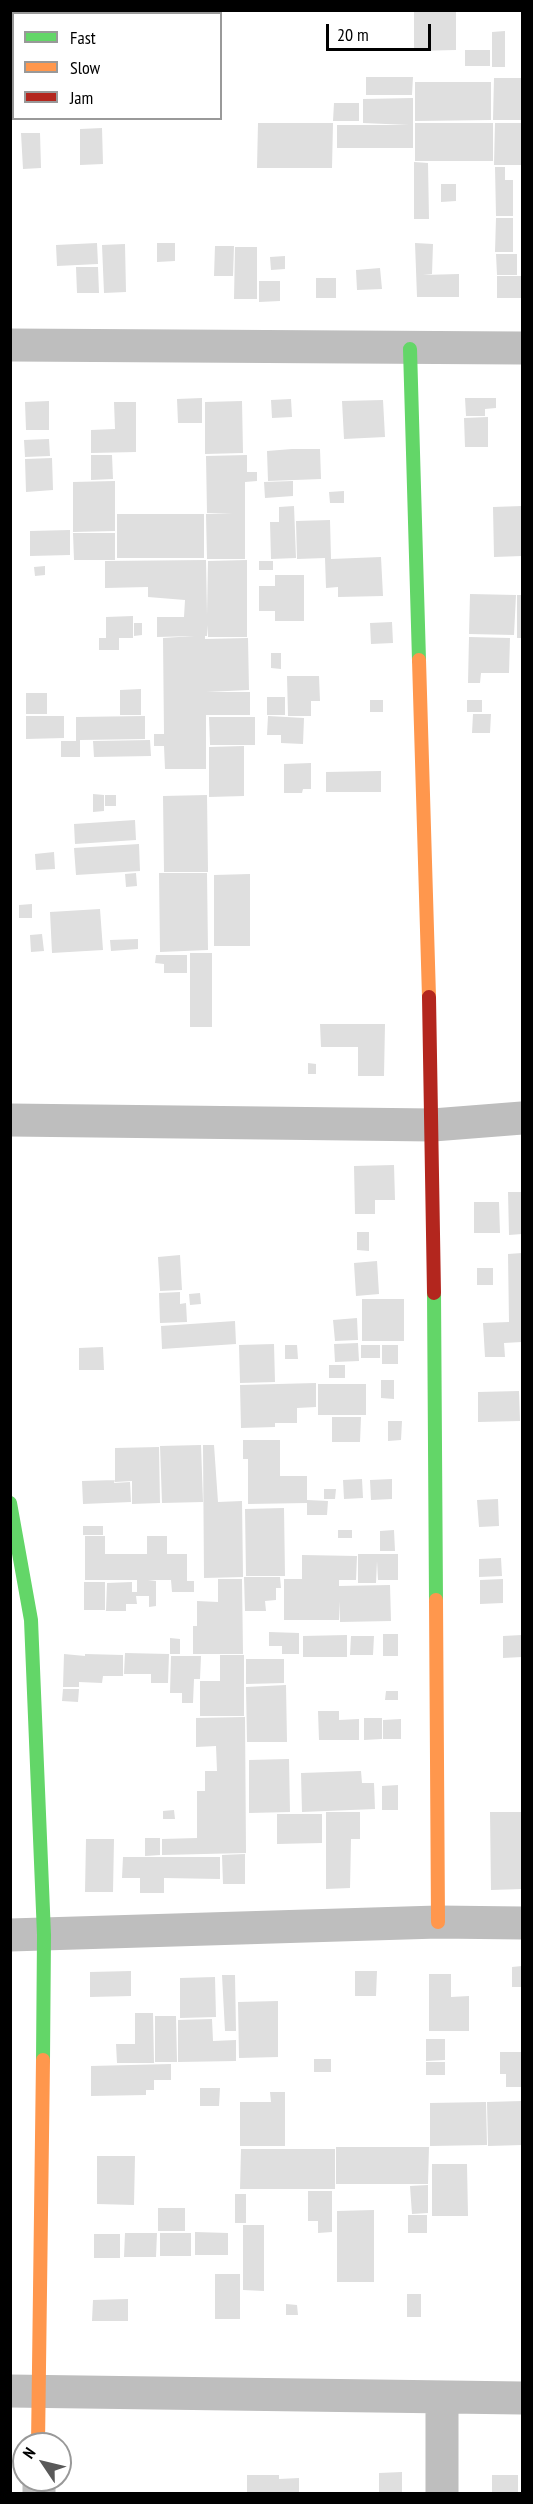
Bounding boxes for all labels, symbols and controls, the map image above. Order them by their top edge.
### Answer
legend [12,12,222,120]
scale bar [329,12,434,50]
text: 20 m [337,23,369,46]
text: Fast [70,26,96,49]
text: Slow [70,56,100,79]
text: Jam [70,86,93,109]
north arrow [12,2432,72,2492]
text: N [18,2444,40,2462]

